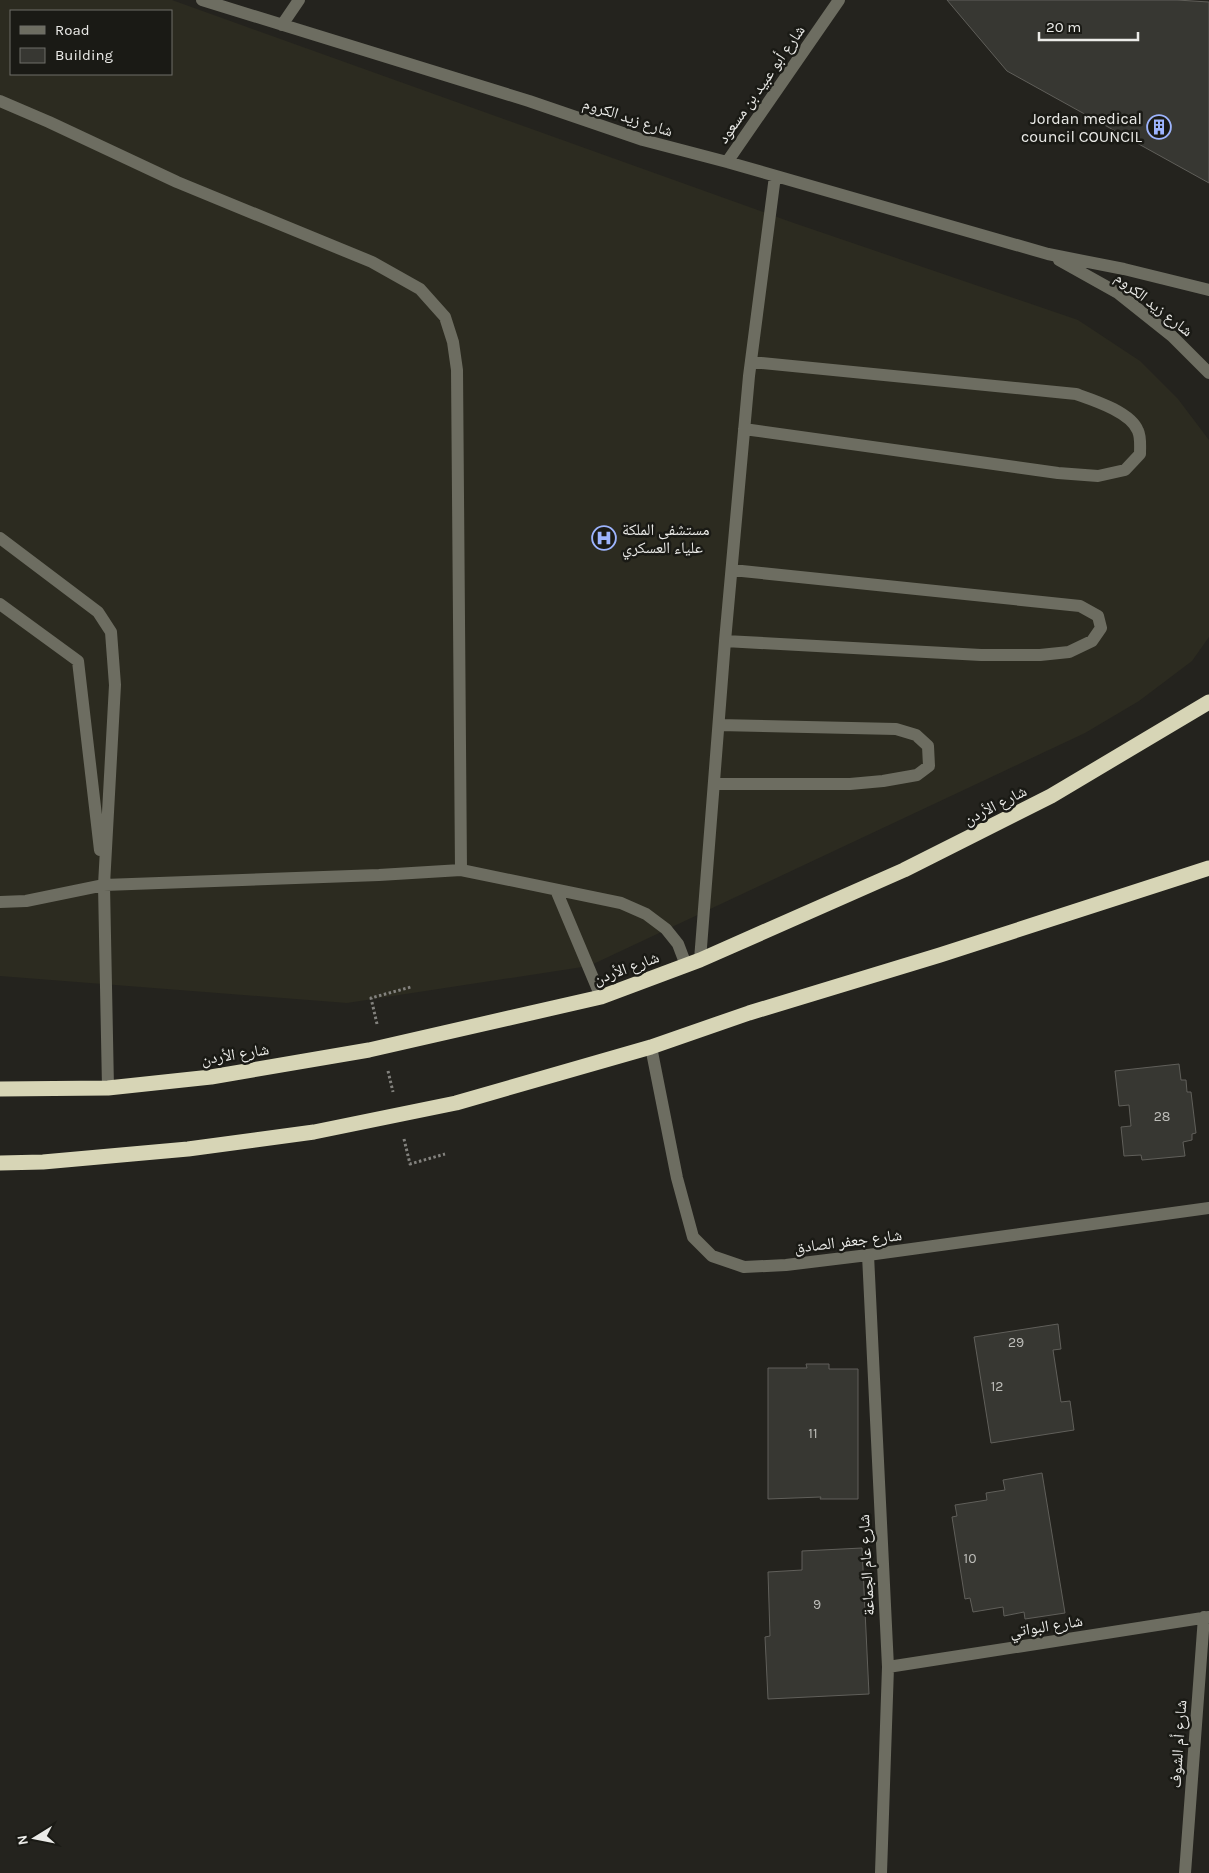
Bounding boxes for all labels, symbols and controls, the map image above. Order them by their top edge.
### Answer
legend [10,10,172,75]
scale bar [1039,10,1138,42]
text: 20 m [1046,18,1081,36]
text: Road [55,21,90,39]
street label: شارع أبو عبيد بن مسعود [713,21,810,147]
text: Building [55,46,113,64]
street label: شارع زيد الكروم [580,94,675,141]
place label: Jordan medical council COUNCIL [1021,109,1143,146]
building icon: Jordan medical council COUNCIL [1146,114,1172,140]
street label: شارع زيد الكروم [1111,268,1197,341]
place label: مستشفى الملكة علياء العسكري [622,520,710,560]
hospital icon: مستشفى الملكة علياء العسكري [591,525,617,551]
street label: شارع الأردن [960,781,1030,830]
street label: شارع الأردن [591,947,662,990]
street label: شارع الأردن [200,1039,270,1070]
house number: 28 [1154,1108,1170,1125]
street label: شارع جعفر الصادق [793,1225,903,1258]
house number: 29 [1008,1334,1024,1351]
house number: 12 [991,1378,1003,1395]
house number: 11 [808,1425,818,1442]
street label: شارع عام الجماعة [854,1514,879,1616]
house number: 10 [964,1550,976,1567]
house number: 9 [813,1596,821,1613]
street label: شارع البواتي [1008,1611,1084,1644]
street label: شارع أم الشوف [1165,1699,1192,1789]
north arrow [10,1813,60,1863]
text: N [13,1834,32,1847]

